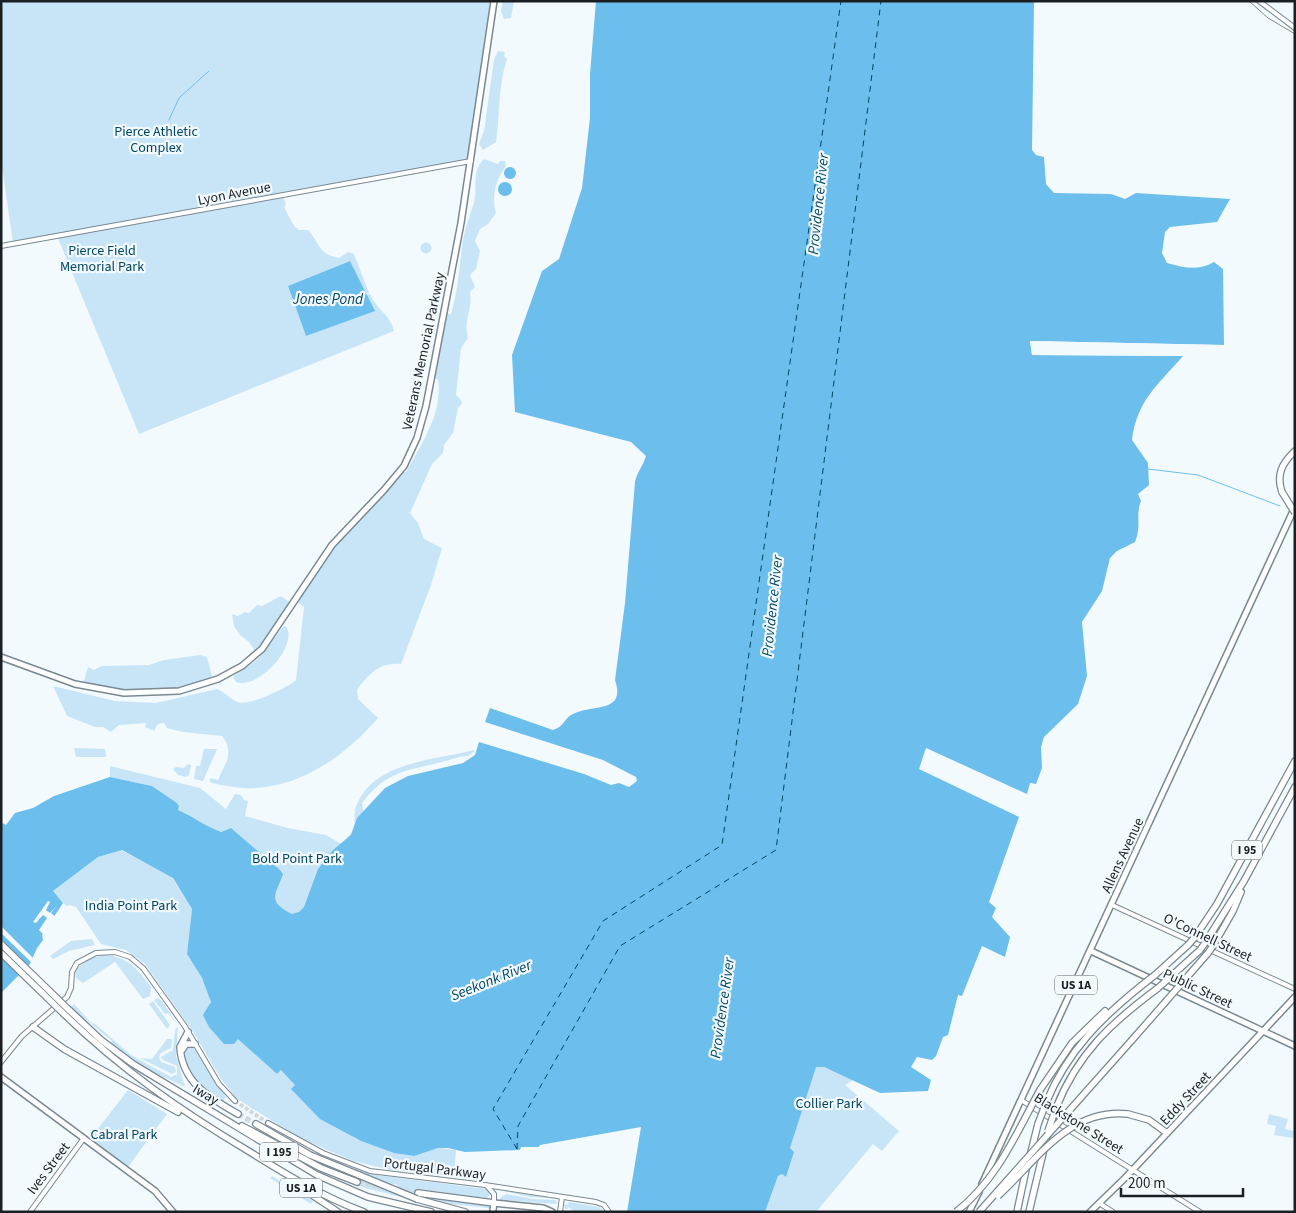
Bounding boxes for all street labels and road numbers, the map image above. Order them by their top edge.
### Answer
street label: Lyon Avenue [196,177,272,211]
street label: Veterans Memorial Parkway [397,270,451,432]
street label: Allens Avenue [1097,814,1149,896]
road number: I 95 [1232,840,1262,860]
street label: O'Connell Street [1160,909,1255,967]
street label: Public Street [1160,964,1236,1014]
road number: US 1A [1055,976,1097,994]
street label: Eddy Street [1156,1067,1216,1130]
street label: Iway [189,1079,223,1111]
street label: Blackstone Street [1030,1088,1127,1160]
street label: Ives Street [22,1138,75,1199]
road number: I 195 [260,1142,298,1162]
street label: Portugal Parkway [383,1153,487,1185]
road number: US 1A [280,1178,322,1198]

